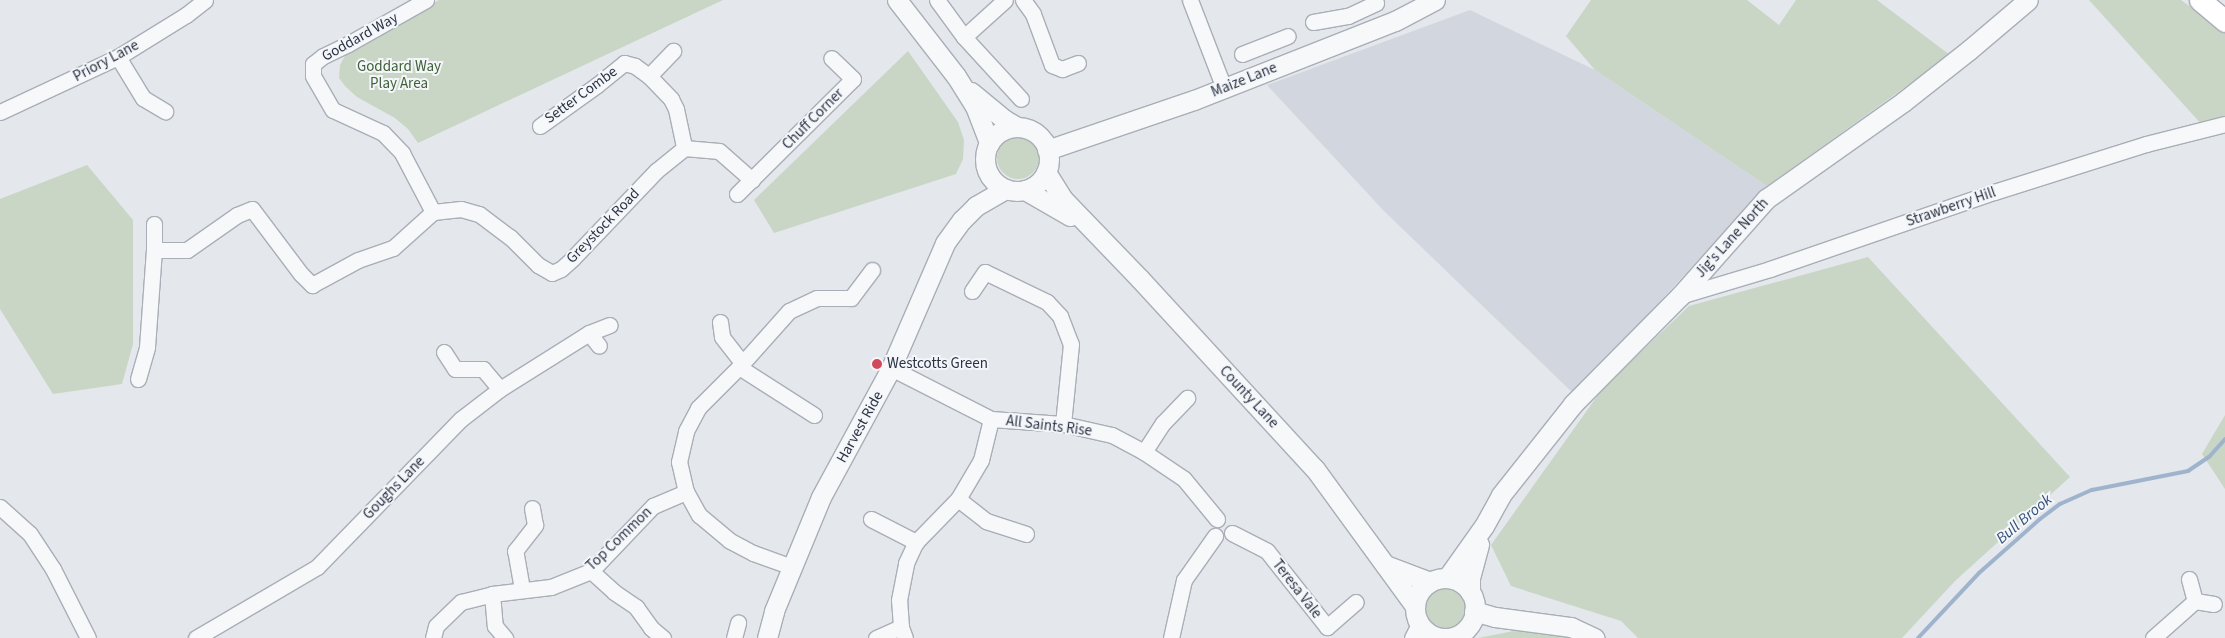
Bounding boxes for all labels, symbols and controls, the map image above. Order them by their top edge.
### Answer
street label: Goddard Way [319,9,401,65]
street label: Priory Lane [70,36,142,86]
park label: Goddard Way Play Area [357,57,441,92]
street label: Maize Lane [1208,59,1280,101]
street label: Setter Combe [541,63,621,127]
street label: Chuff Corner [779,85,847,153]
street label: Strawberry Hill [1904,183,1998,231]
street label: Greystock Road [563,185,643,267]
street label: Jig's Lane North [1692,194,1772,282]
place label: Westcotts Green [887,355,988,373]
marker: Westcotts Green [871,358,883,370]
street label: County Lane [1216,362,1282,432]
street label: Harvest Ride [833,388,887,466]
street label: All Saints Rise [1005,412,1093,440]
street label: Goughs Lane [359,453,429,523]
water label: Bull Brook [1992,490,2056,548]
street label: Top Common [582,503,656,575]
street label: Teresa Vale [1268,556,1326,622]

